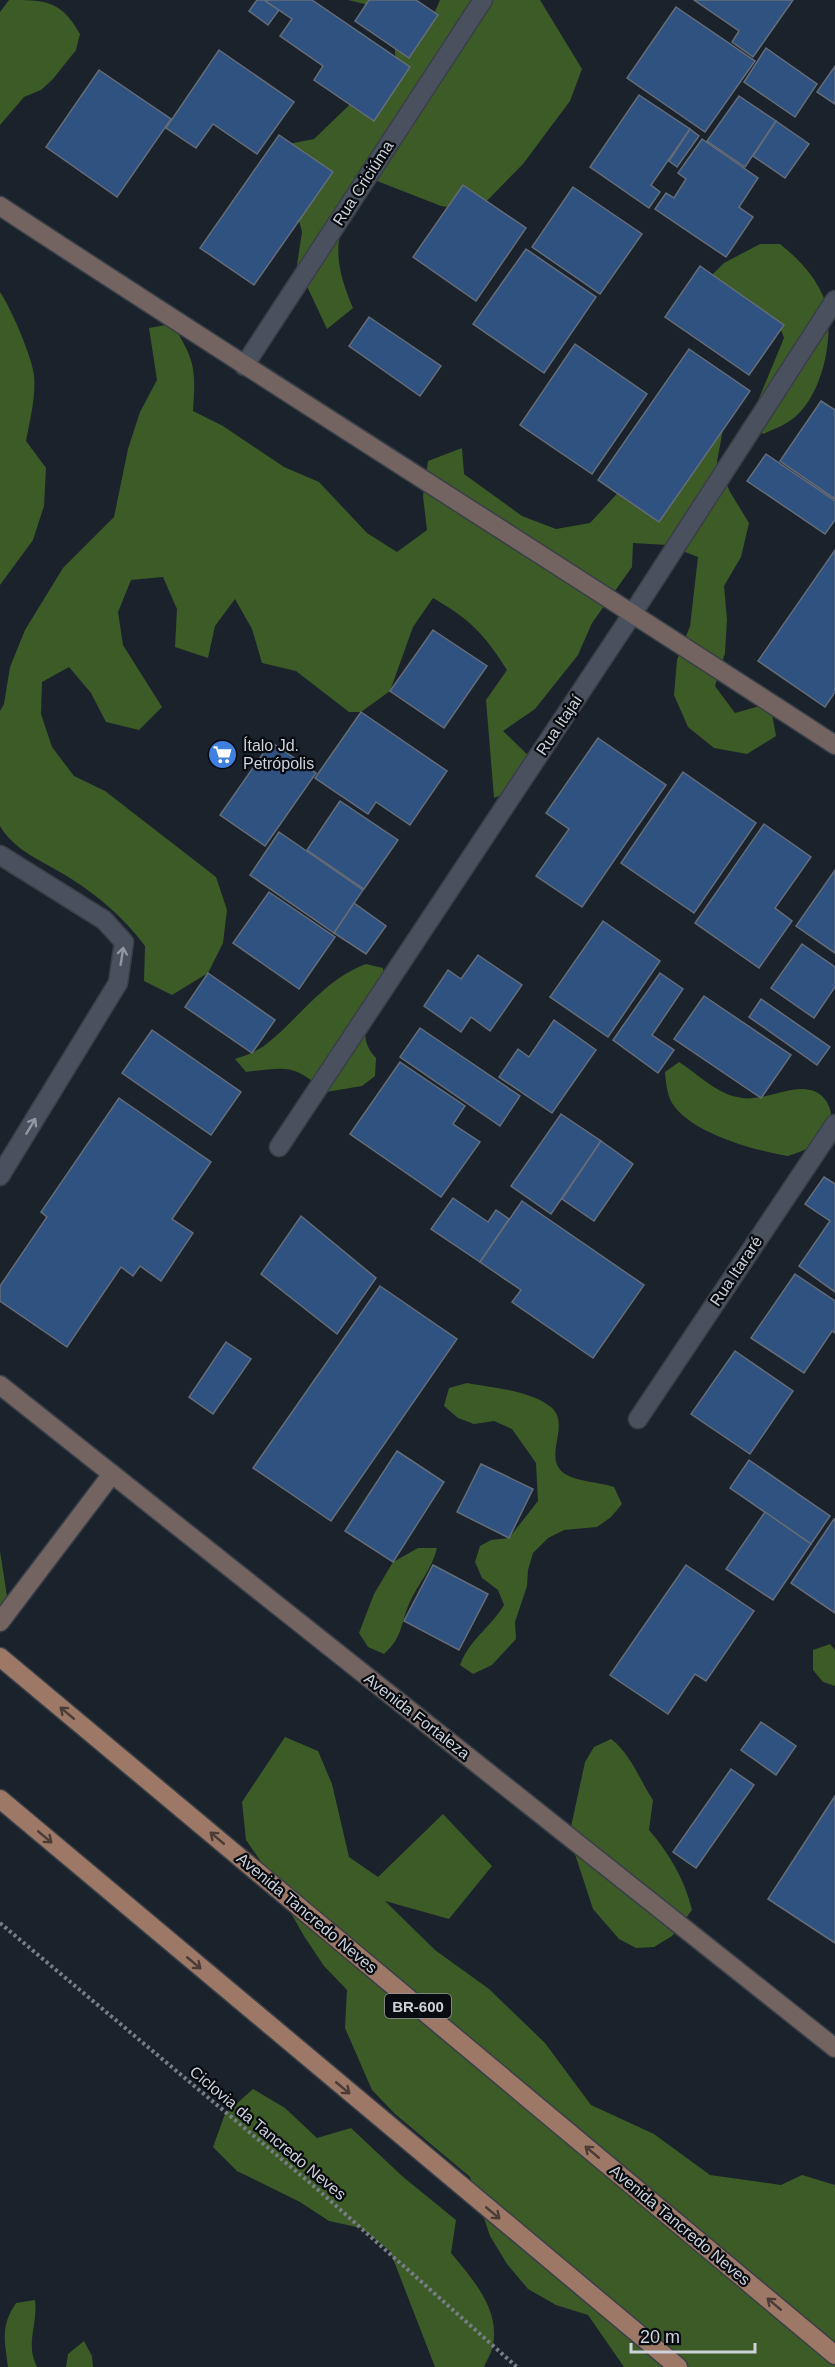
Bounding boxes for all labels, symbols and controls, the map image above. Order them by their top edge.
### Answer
street label: Rua Criciúma [329,138,397,228]
street label: Rua Itajaí [533,691,586,758]
place label: Ítalo Jd. Petrópolis [243,736,314,772]
supermarket icon: Ítalo Jd. Petrópolis [206,738,238,770]
one-way arrow [117,946,128,966]
one-way arrow [25,1118,37,1135]
street label: Rua Itararé [707,1233,765,1309]
street label: Avenida Fortaleza [361,1670,473,1762]
one-way arrow [60,1706,75,1720]
one-way arrow [37,1830,53,1843]
one-way arrow [210,1831,225,1845]
street label: Avenida Tancredo Neves [234,1850,380,1976]
one-way arrow [185,1956,201,1969]
road number: BR-600 [385,1994,451,2018]
street label: Ciclovia da Tancredo Neves [187,2063,349,2203]
one-way arrow [335,2081,351,2094]
one-way arrow [584,2145,600,2158]
street label: Avenida Tancredo Neves [607,2162,753,2288]
one-way arrow [485,2206,501,2219]
one-way arrow [766,2297,782,2310]
scale bar [631,2316,756,2354]
text: 20 m [640,2327,680,2347]

